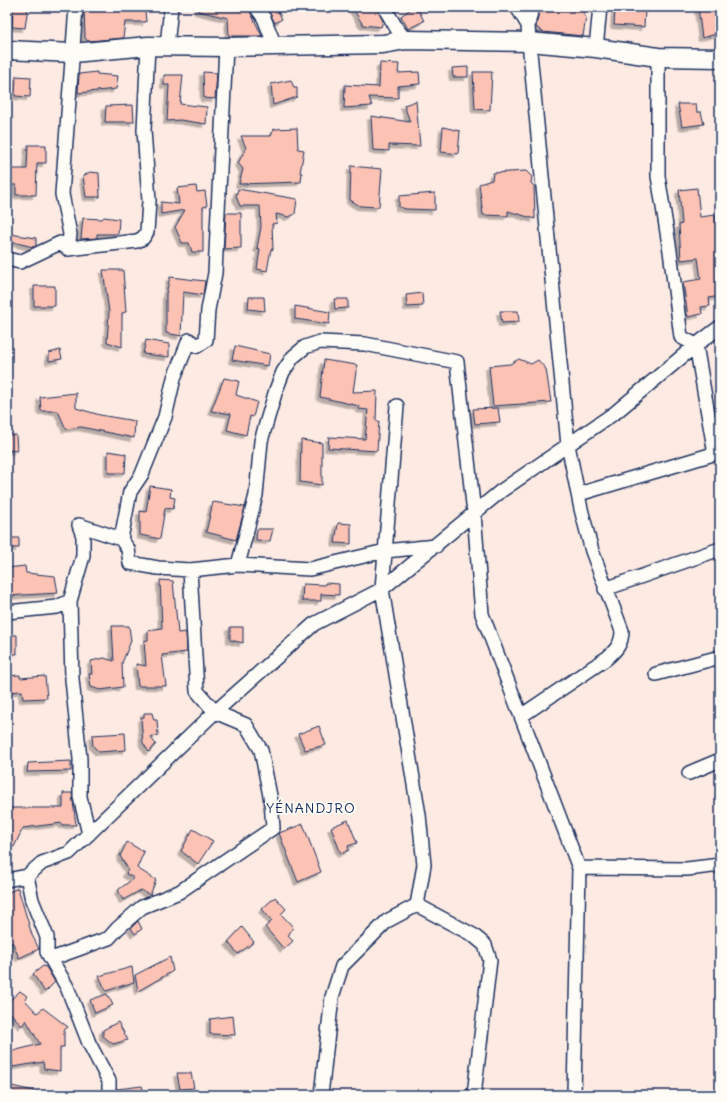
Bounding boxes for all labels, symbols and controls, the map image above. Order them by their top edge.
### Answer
district label: YÉNANDJRO [266,799,356,817]

